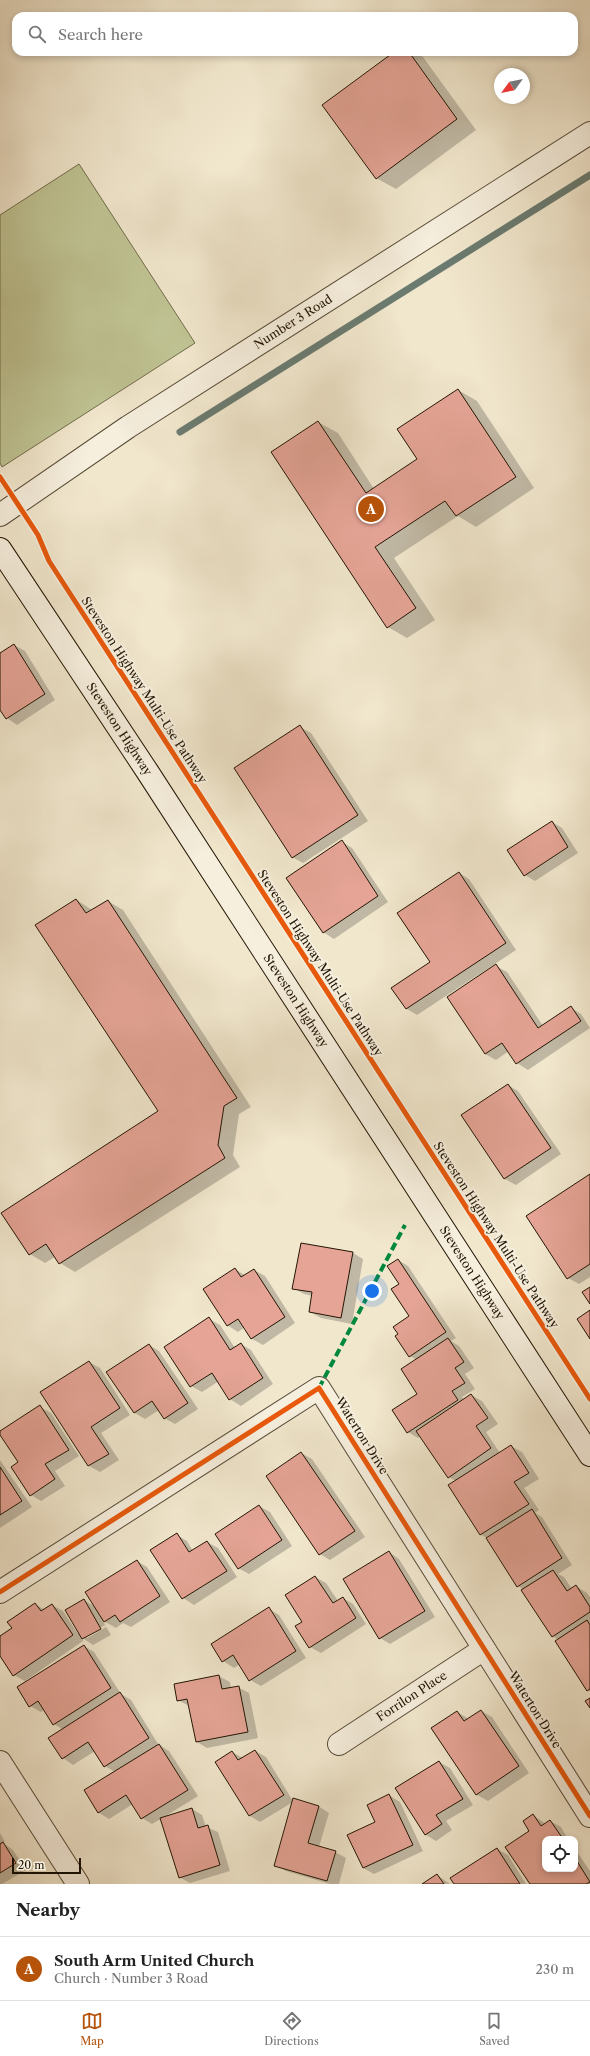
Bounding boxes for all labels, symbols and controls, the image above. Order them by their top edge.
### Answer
search box [12,12,578,56]
icon: search [26,23,48,45]
text: Search here [58,25,143,44]
north arrow [494,68,530,104]
street label: Number 3 Road [251,291,335,352]
pin: A [358,494,384,524]
street label: Steveston Highway Multi-Use Pathway [78,594,210,786]
street label: Steveston Highway [85,680,155,778]
street label: Steveston Highway Multi-Use Pathway [254,867,386,1059]
street label: Steveston Highway [260,953,330,1051]
street label: Steveston Highway Multi-Use Pathway [430,1139,562,1331]
street label: Steveston Highway [437,1224,507,1322]
your location [362,1281,382,1301]
street label: Waterton Drive [332,1394,392,1477]
street label: Forrilon Place [374,1667,450,1724]
street label: Waterton Drive [505,1668,565,1751]
map controls [542,1836,578,1872]
button: locate [542,1836,578,1872]
scale bar [12,1856,81,1875]
text: 20 m [18,1858,44,1872]
text: Nearby [16,1900,80,1920]
text: South Arm United Church [54,1951,254,1970]
text: A [24,1961,34,1977]
text: 230 m [536,1961,574,1977]
text: Church · Number 3 Road [54,1970,208,1986]
tab: Map [80,2010,104,2048]
tab: Directions [264,2010,319,2048]
tab: Saved [479,2010,510,2048]

